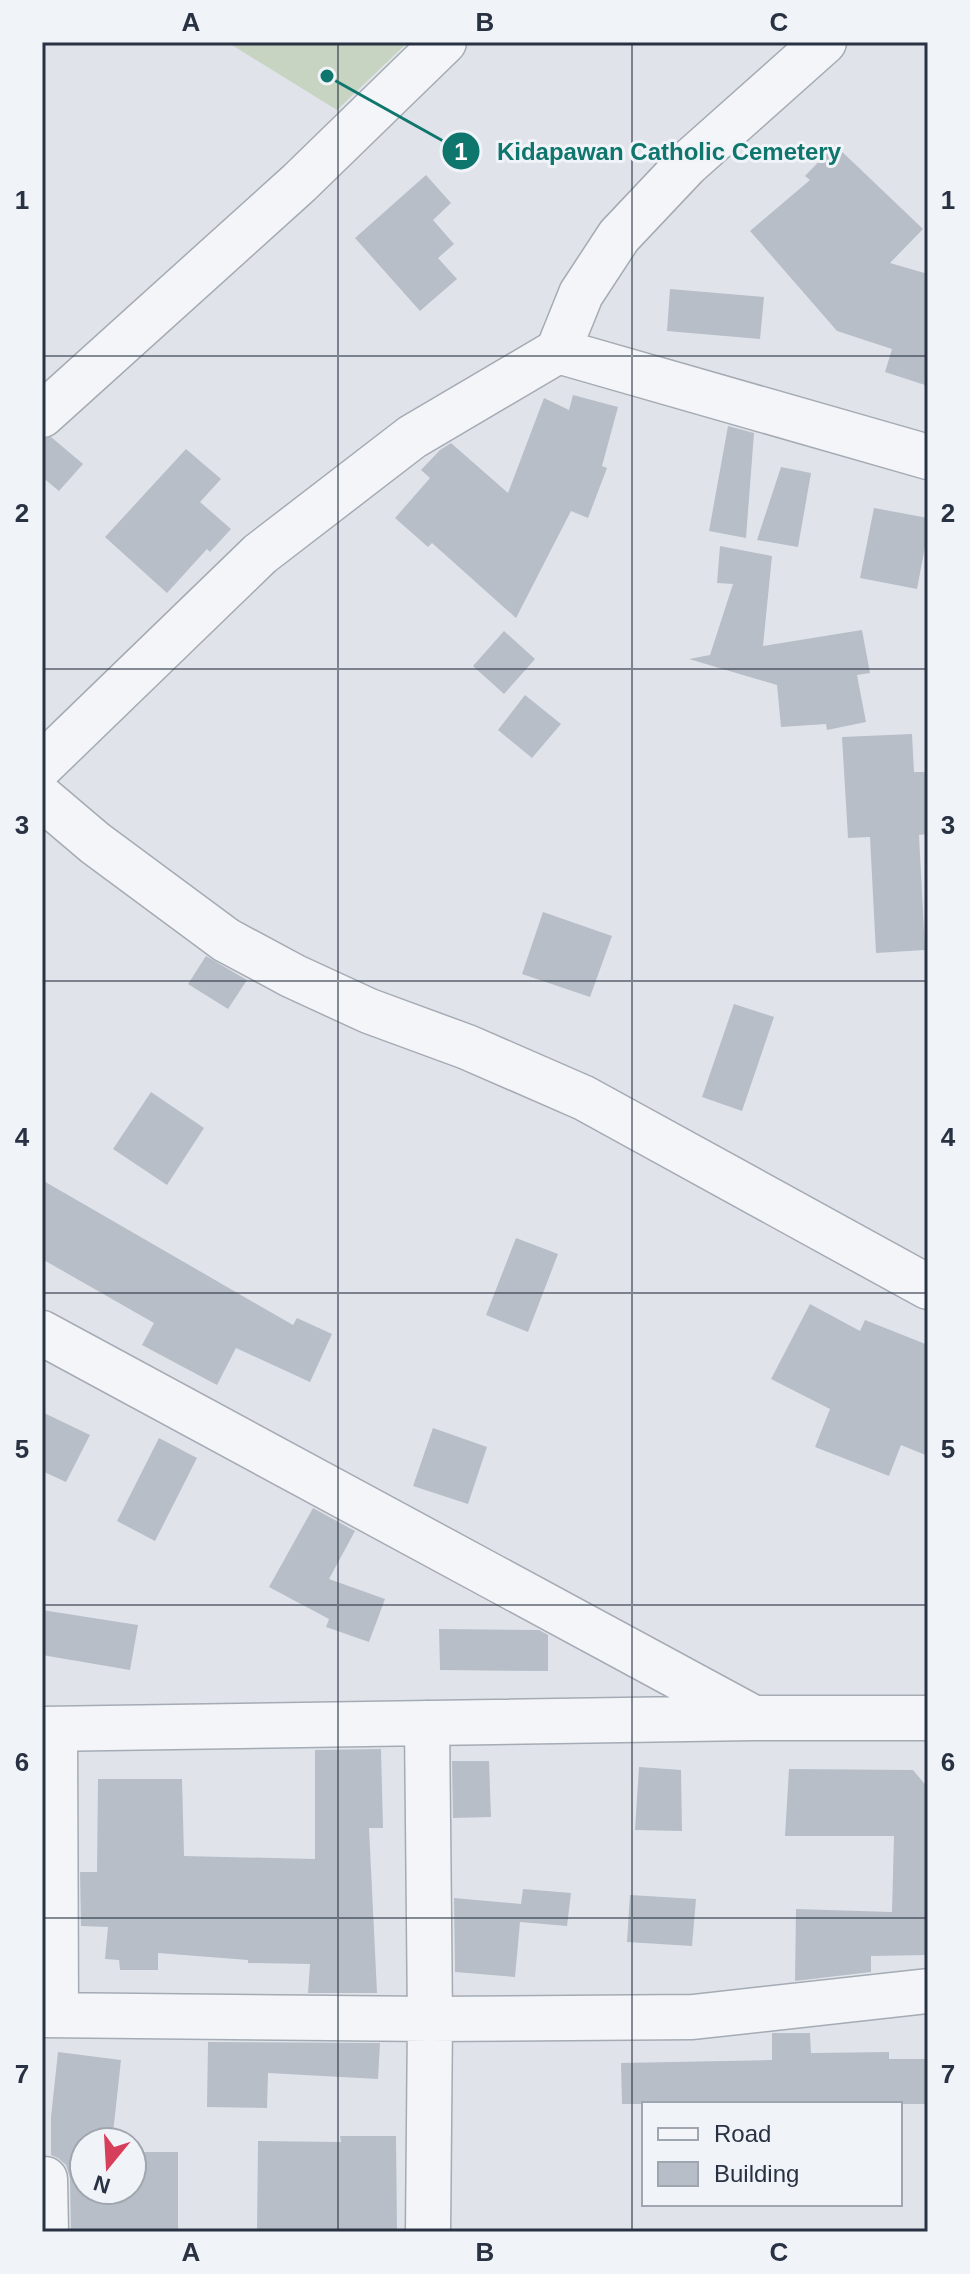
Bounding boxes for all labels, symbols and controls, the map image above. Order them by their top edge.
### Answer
text: A [182,7,201,37]
text: B [476,7,494,37]
text: C [770,7,789,37]
callout: Kidapawan Catholic Cemetery [441,127,857,175]
text: 1 [454,138,468,165]
text: Kidapawan Catholic Cemetery [497,138,842,165]
text: 1 [15,185,29,215]
text: 1 [941,185,955,215]
text: 2 [15,498,29,528]
text: 2 [941,498,955,528]
text: 3 [15,810,29,840]
text: 3 [941,810,955,840]
text: 4 [15,1122,30,1152]
text: 4 [941,1122,956,1152]
text: 5 [15,1434,29,1464]
text: 5 [941,1434,955,1464]
text: 6 [15,1747,29,1777]
text: 6 [941,1747,955,1777]
text: 7 [15,2059,29,2089]
text: 7 [941,2059,955,2089]
legend [642,2102,902,2206]
text: Road [714,2120,771,2147]
north arrow [68,2126,148,2206]
text: Building [714,2160,799,2187]
text: N [91,2170,113,2199]
text: A [182,2237,201,2267]
text: B [476,2237,494,2267]
text: C [770,2237,789,2267]

